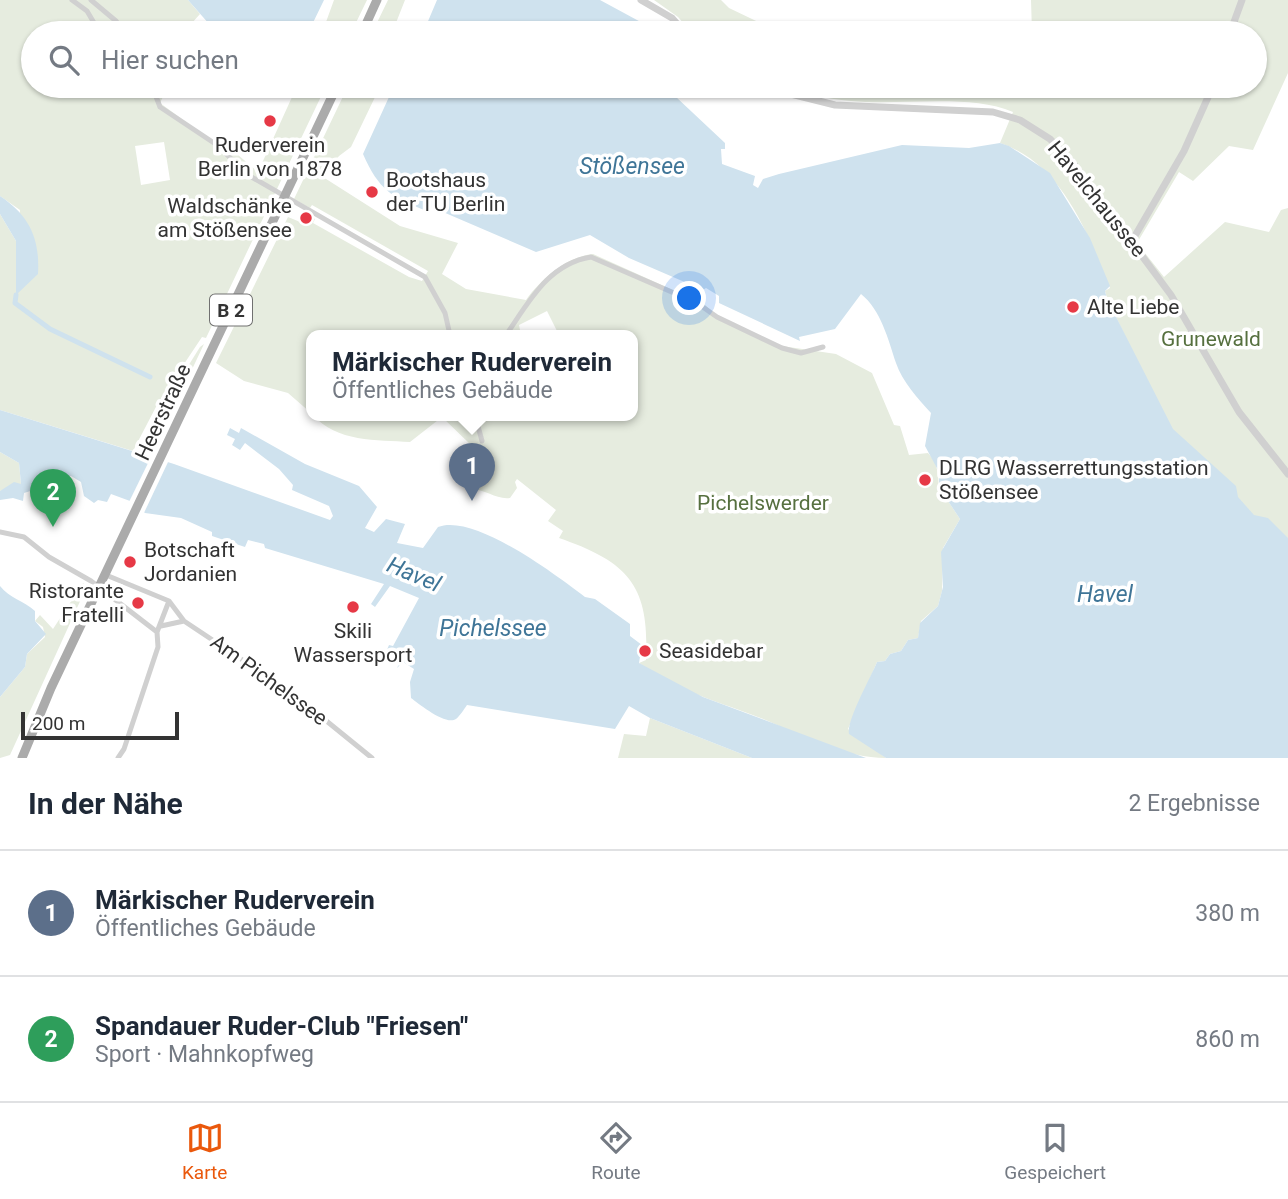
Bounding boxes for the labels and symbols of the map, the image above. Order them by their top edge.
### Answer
marker: Ruderverein Berlin von 1878 [262,113,278,129]
place label: Ruderverein Berlin von 1878 [198,133,342,181]
street label: Havelchaussee [1043,136,1151,262]
water label: Stößensee [579,153,685,180]
place label: Bootshaus der TU Berlin [386,168,505,216]
marker: Bootshaus der TU Berlin [364,184,380,200]
place label: Waldschänke am Stößensee [158,194,292,242]
marker: Waldschänke am Stößensee [298,210,314,226]
your location [672,281,706,315]
road number: B 2 [210,294,252,326]
place label: Alte Liebe [1087,295,1180,319]
marker: Alte Liebe [1065,299,1081,315]
park label: Grunewald [1161,327,1261,351]
street label: Heerstraße [130,360,196,464]
pin: 1 [449,443,495,501]
place label: DLRG Wasserrettungsstation Stößensee [939,456,1208,504]
pin: 2 [30,469,76,527]
marker: DLRG Wasserrettungsstation Stößensee [917,472,933,488]
park label: Pichelswerder [697,491,829,515]
place label: Botschaft Jordanien [144,538,237,586]
water label: Havel [383,551,445,598]
marker: Botschaft Jordanien [122,554,138,570]
place label: Ristorante Fratelli [29,579,124,627]
water label: Havel [1077,581,1133,608]
marker: Ristorante Fratelli [130,595,146,611]
marker: Skili Wassersport [345,599,361,615]
water label: Pichelssee [439,615,547,642]
place label: Skili Wassersport [294,619,412,667]
street label: Am Pichelssee [206,630,332,730]
place label: Seasidebar [659,639,763,663]
marker: Seasidebar [637,643,653,659]
scale bar [21,709,178,741]

